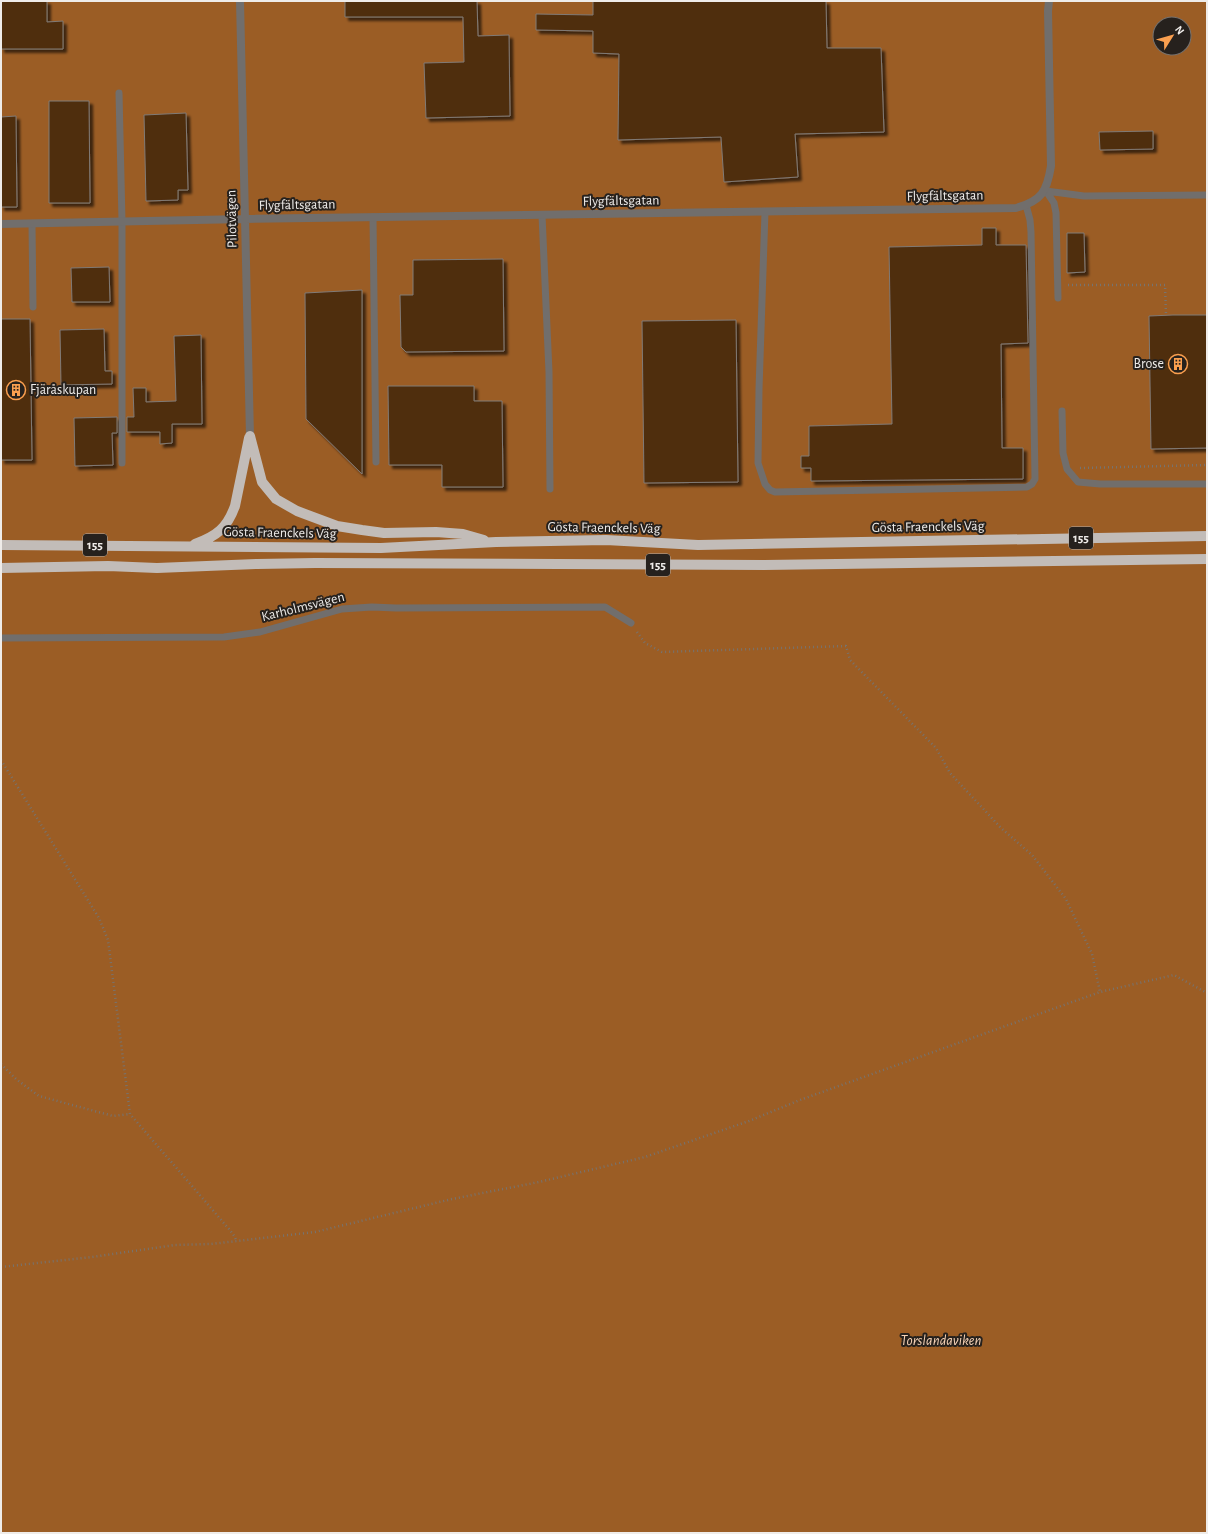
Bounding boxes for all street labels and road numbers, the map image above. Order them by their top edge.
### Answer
street label: Flygfältsgatan [906,188,984,204]
street label: Pilotvägen [224,190,240,248]
street label: Flygfältsgatan [582,193,660,209]
street label: Flygfältsgatan [258,197,336,213]
street label: Gösta Fraenckels Väg [871,519,985,535]
street label: Gösta Fraenckels Väg [547,520,661,536]
street label: Gösta Fraenckels Väg [223,525,337,541]
road number: 155 [1069,527,1093,549]
road number: 155 [83,534,107,556]
road number: 155 [646,554,670,576]
street label: Karholmsvägen [260,590,346,624]

